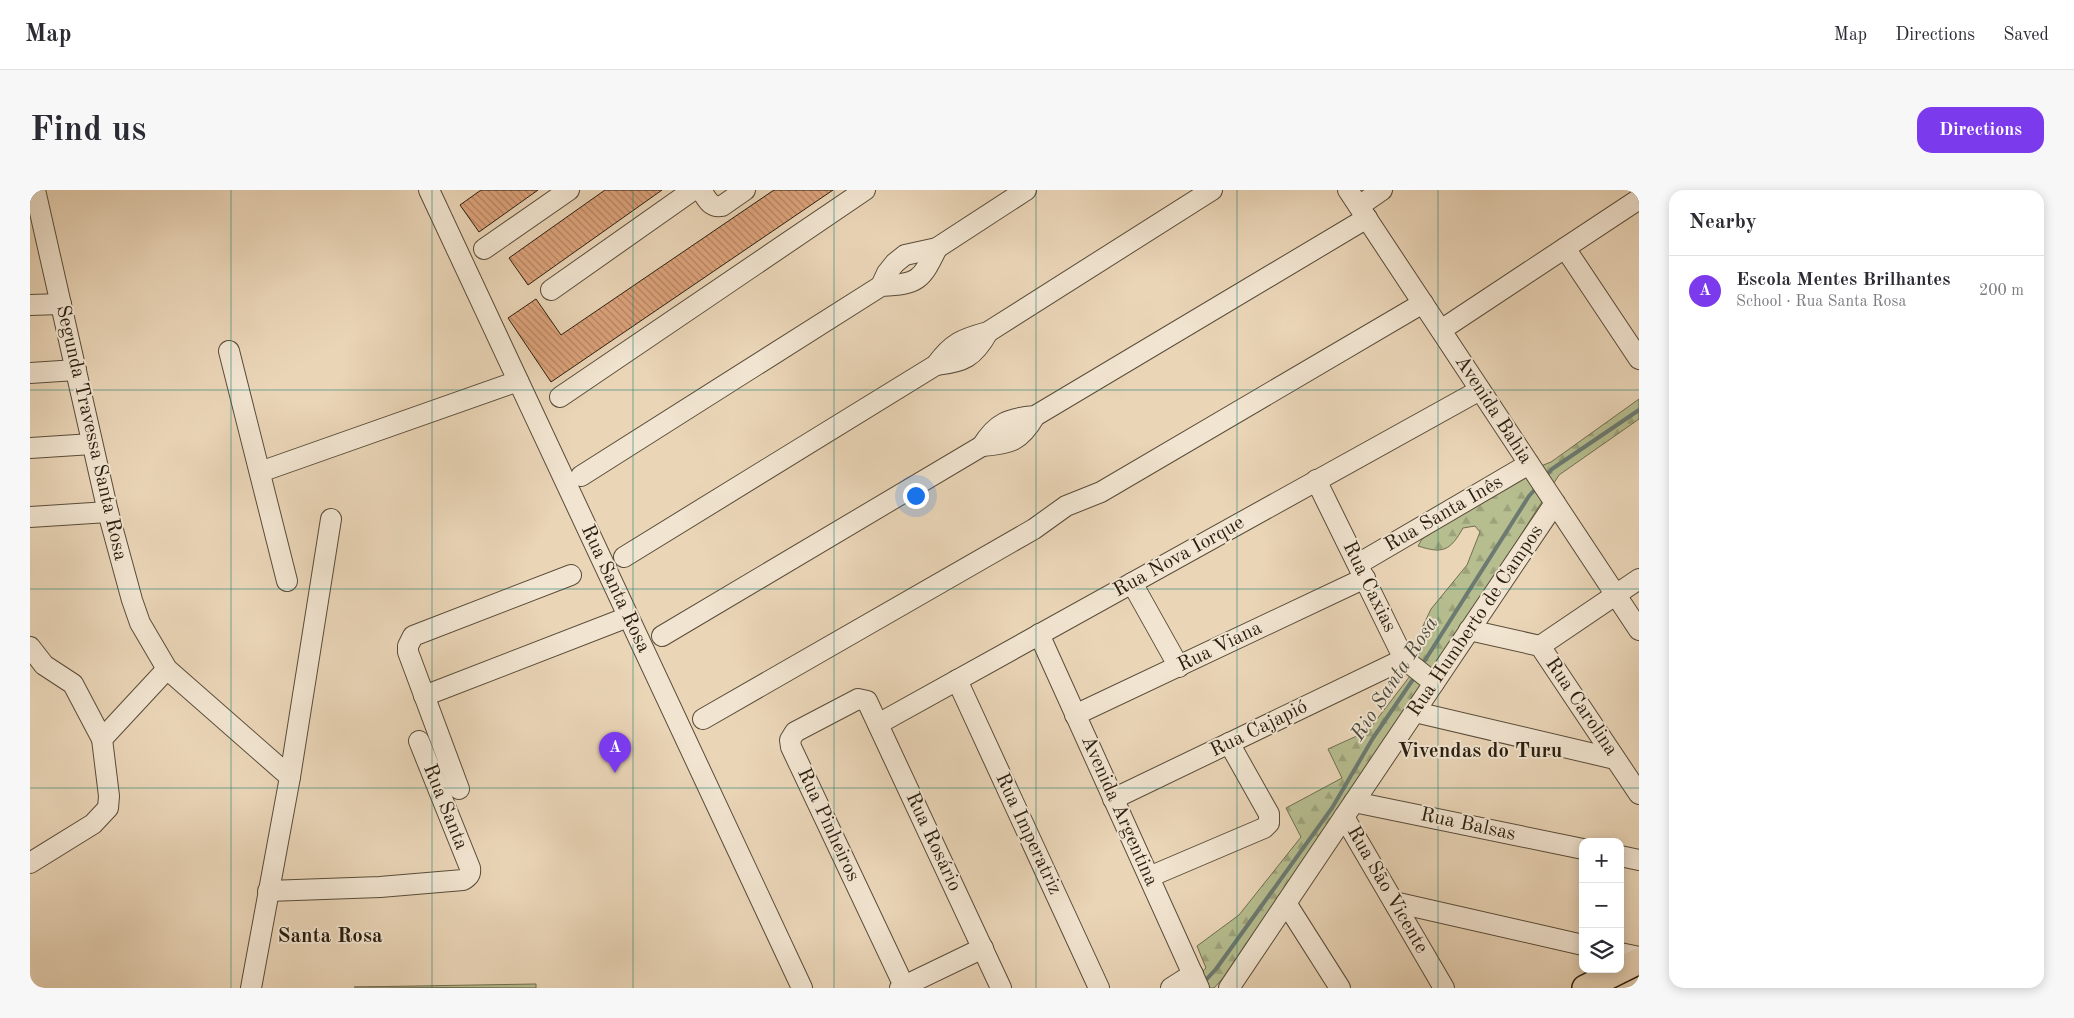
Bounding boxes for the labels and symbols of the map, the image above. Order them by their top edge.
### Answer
street label: Segunda Travessa Santa Rosa [52,303,130,563]
street label: Avenida Bahia [1451,352,1535,468]
street label: Rua Santa Inês [1382,472,1506,556]
your location [903,483,929,509]
street label: Rua Nova Iorque [1110,513,1248,601]
street label: Rua Santa Rosa [577,522,653,656]
street label: Rua Humberto de Campos [1404,522,1548,720]
street label: Rua Caxias [1339,539,1399,635]
water label: Rio Santa Rosa [1347,613,1443,745]
street label: Rua Viana [1175,618,1265,676]
street label: Rua Carolina [1541,654,1621,760]
street label: Rua Cajapió [1207,697,1311,761]
pin: A [599,732,631,773]
street label: Avenida Argentina [1077,733,1161,889]
district label: Vivendas do Turu [1398,741,1562,762]
street label: Rua Santa [419,761,471,853]
street label: Rua Pinheiros [793,765,863,885]
street label: Rua Imperatriz [991,770,1065,898]
street label: Rua Rosário [901,789,965,895]
street label: Rua Balsas [1419,805,1517,845]
street label: Rua São Vicente [1343,823,1431,957]
district label: Santa Rosa [277,926,383,947]

